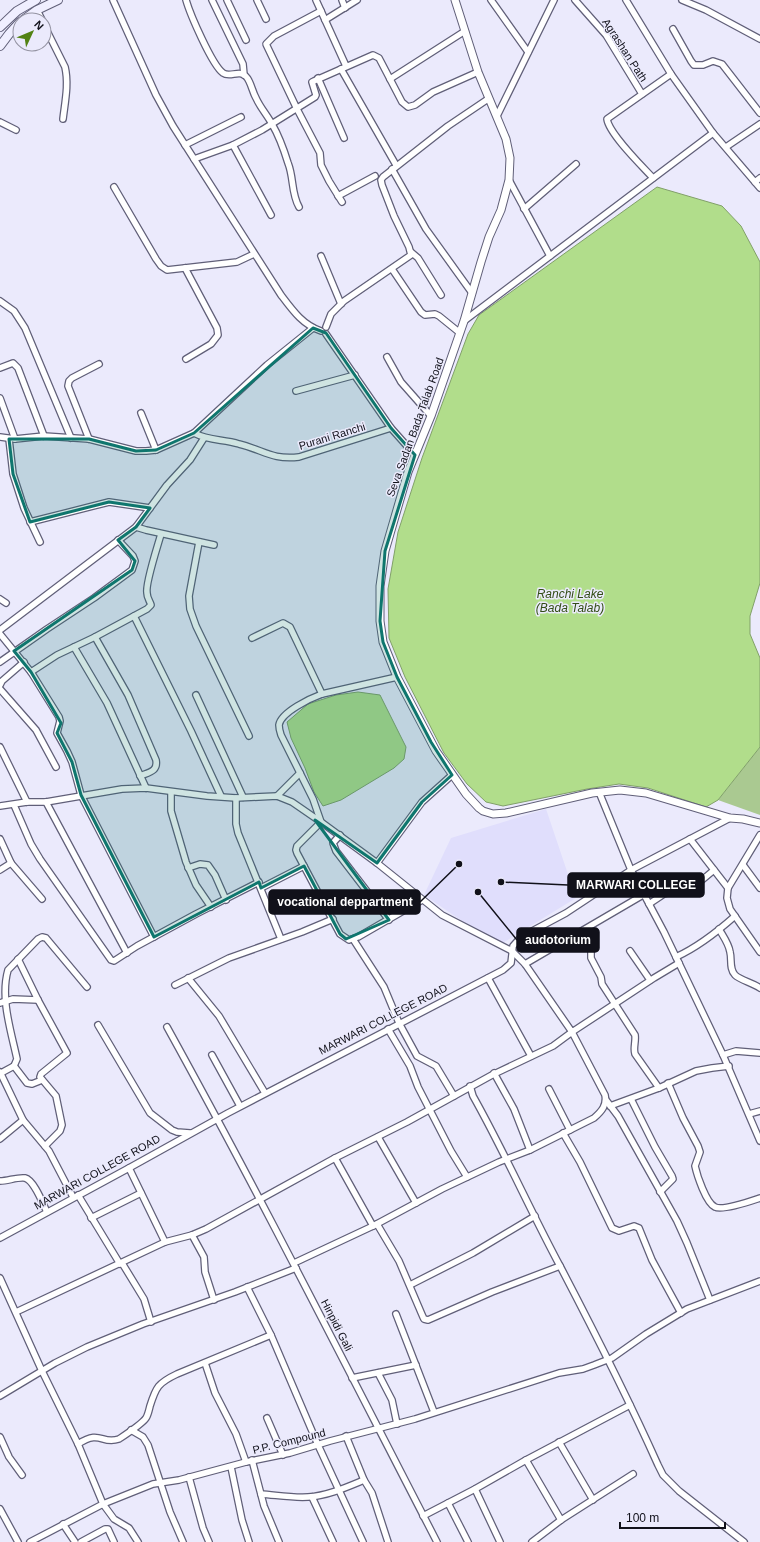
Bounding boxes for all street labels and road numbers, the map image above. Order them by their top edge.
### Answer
street label: Agrashan Path [600,16,650,84]
street label: Seva Sadan Bada Talab Road [384,356,446,498]
street label: Purani Ranchi [297,420,367,452]
street label: MARWARI COLLEGE ROAD [317,981,449,1057]
street label: MARWARI COLLEGE ROAD [32,1132,162,1212]
street label: Hinpidi Gali [319,1297,355,1353]
street label: P.P. Compound [251,1426,327,1456]

